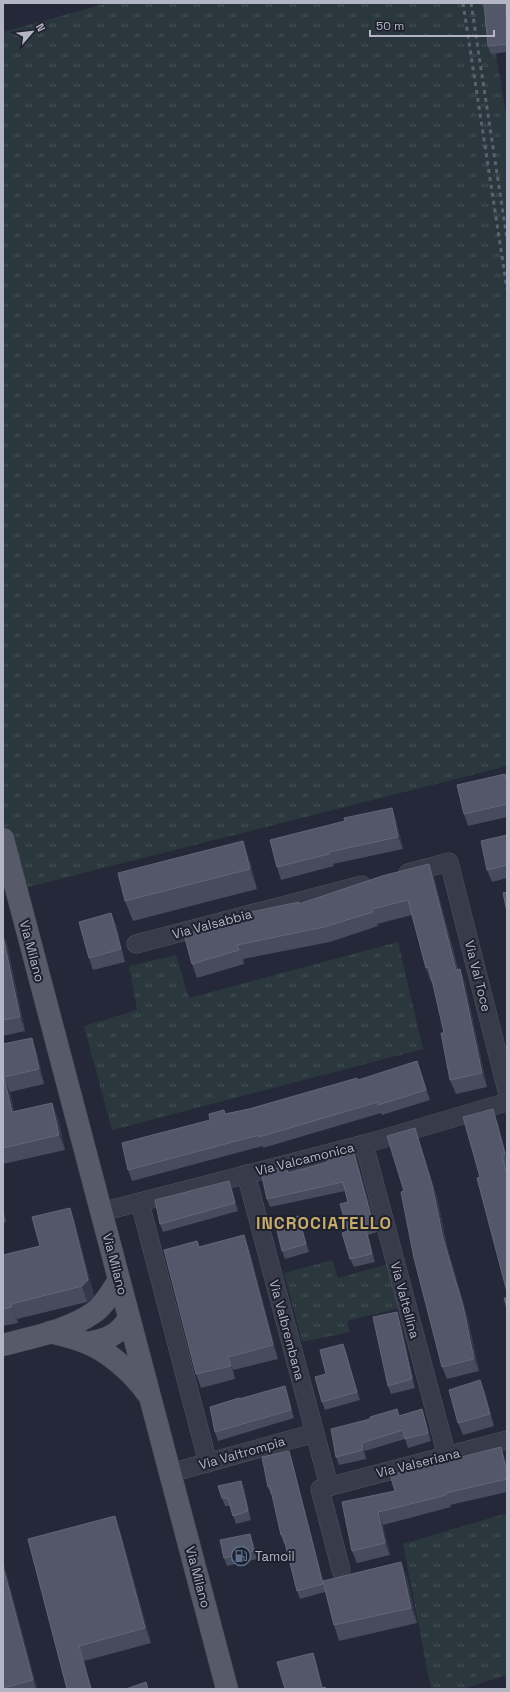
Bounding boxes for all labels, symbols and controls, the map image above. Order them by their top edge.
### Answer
north arrow [12,12,52,52]
scale bar [370,12,494,38]
text: 50 m [376,18,404,34]
text: N [33,21,49,34]
street label: Via Valsabbia [170,905,254,943]
street label: Via Milano [16,918,48,984]
street label: Via Val Toce [461,939,495,1013]
street label: Via Valcamonica [254,1138,357,1179]
district label: INCROCIATELLO [256,1212,392,1234]
street label: Via Milano [99,1231,131,1297]
street label: Via Valtellina [387,1260,424,1341]
street label: Via Valbrembana [265,1278,309,1383]
street label: Via Valtrompia [197,1432,288,1473]
street label: Via Valseriana [374,1444,462,1482]
street label: Via Milano [182,1544,214,1610]
fuel station icon: Tamoil [230,1545,252,1567]
place label: Tamoil [255,1548,295,1565]

